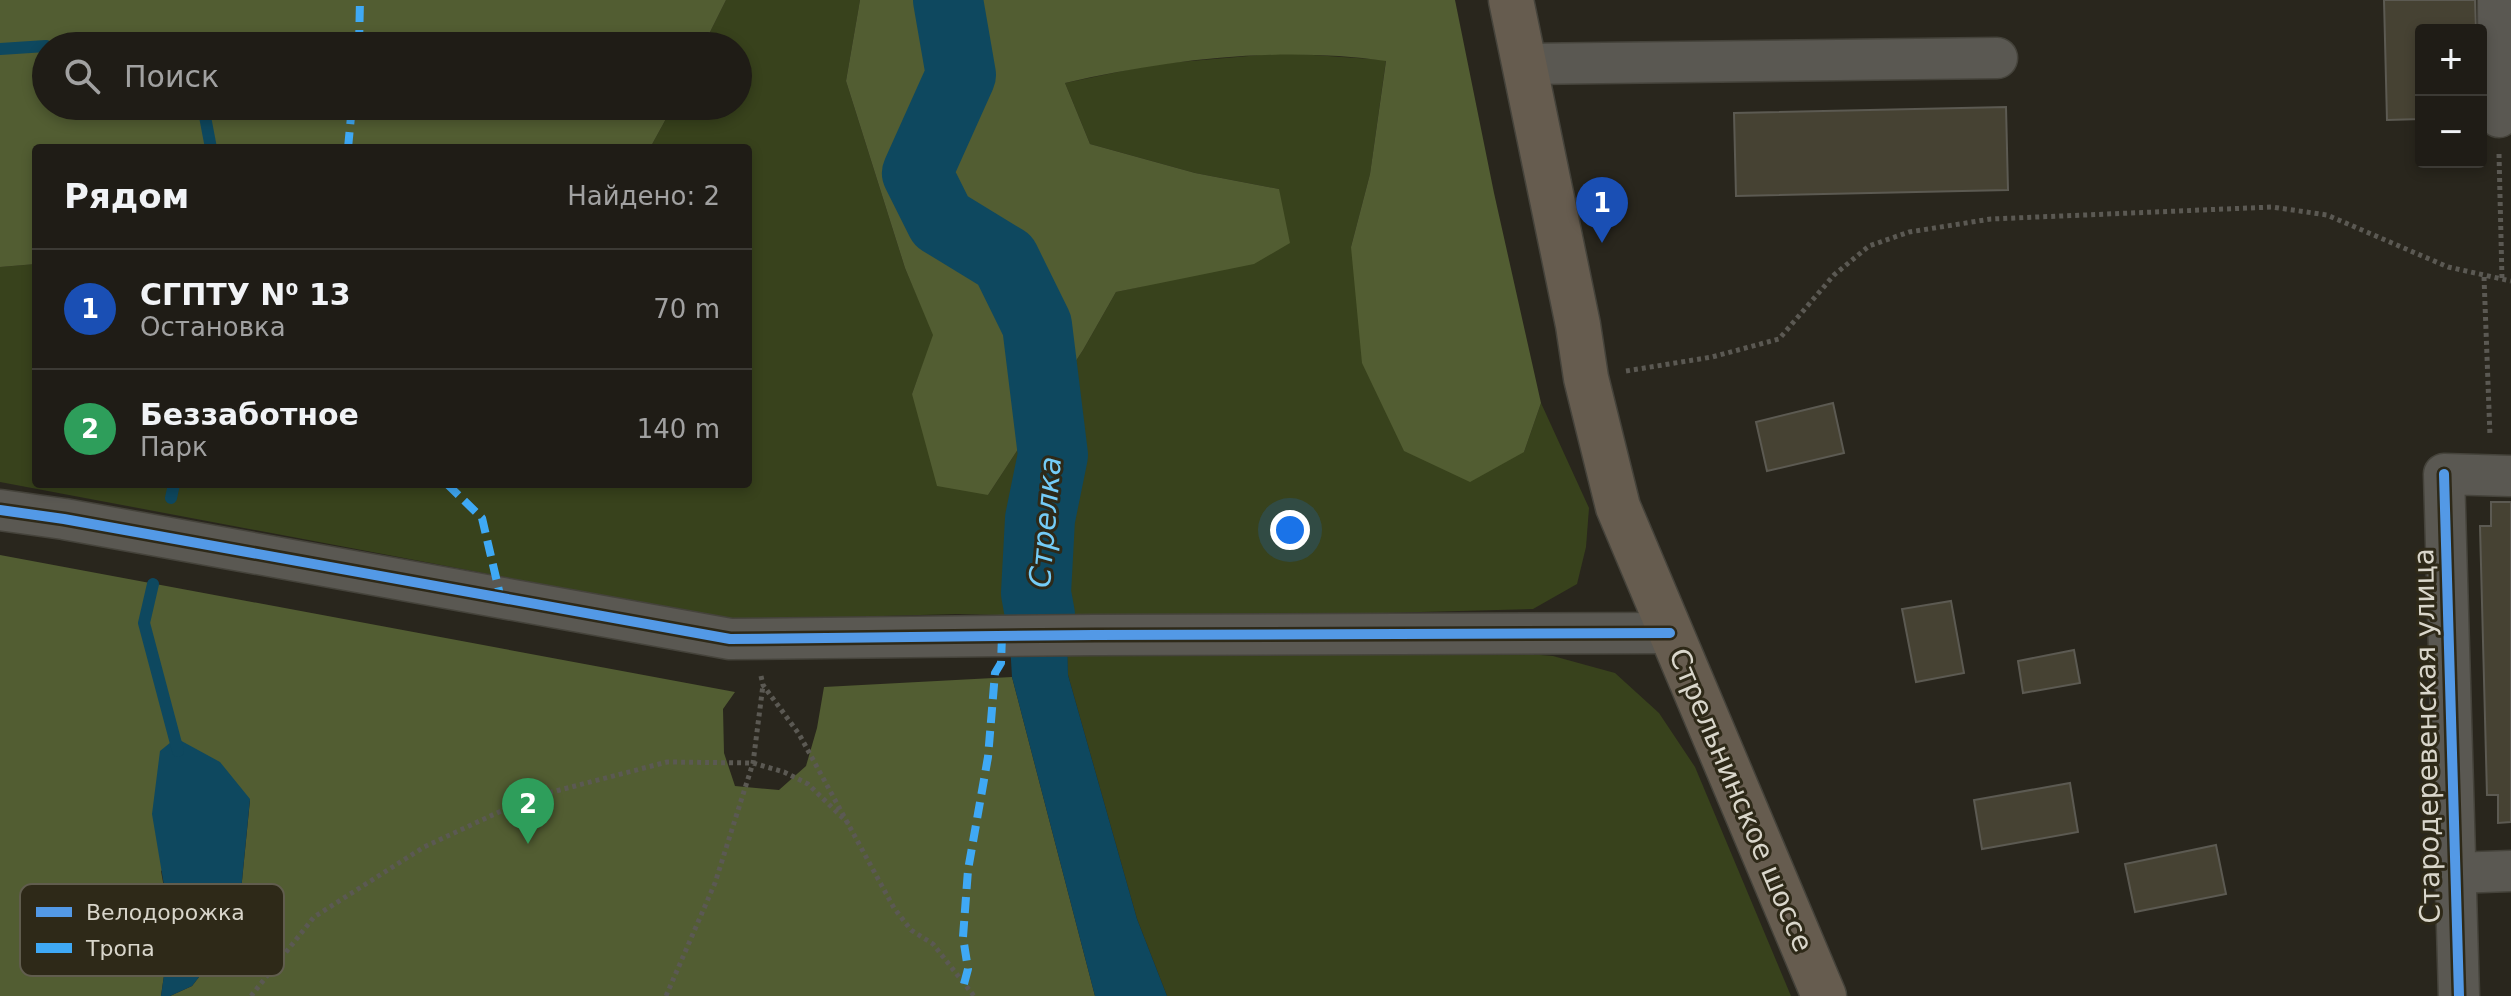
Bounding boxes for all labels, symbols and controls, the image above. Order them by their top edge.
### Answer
map controls [2415,24,2487,168]
button: + [2415,24,2487,96]
search box [32,32,752,120]
icon: search [60,54,104,98]
text: Поиск [124,59,219,94]
button: − [2415,96,2487,168]
text: Рядом [64,176,189,216]
pin: 1 [1576,177,1628,243]
text: Найдено: 2 [567,181,720,211]
text: СГПТУ N⁰ 13 [140,277,351,312]
text: 1 [81,294,99,324]
text: 70 m [653,294,720,324]
text: Остановка [140,312,286,342]
text: Беззаботное [140,397,359,432]
text: 2 [81,414,99,444]
text: 140 m [637,414,720,444]
text: Парк [140,432,208,462]
water label: Стрелка [1022,455,1068,589]
your location [1270,510,1310,550]
street label: Стародеревенская улица [2407,548,2447,924]
street label: Стрельнинское шоссе [1662,643,1820,957]
pin: 2 [502,778,554,844]
legend [20,884,284,976]
text: Велодорожка [86,900,245,925]
text: Тропа [85,936,155,961]

